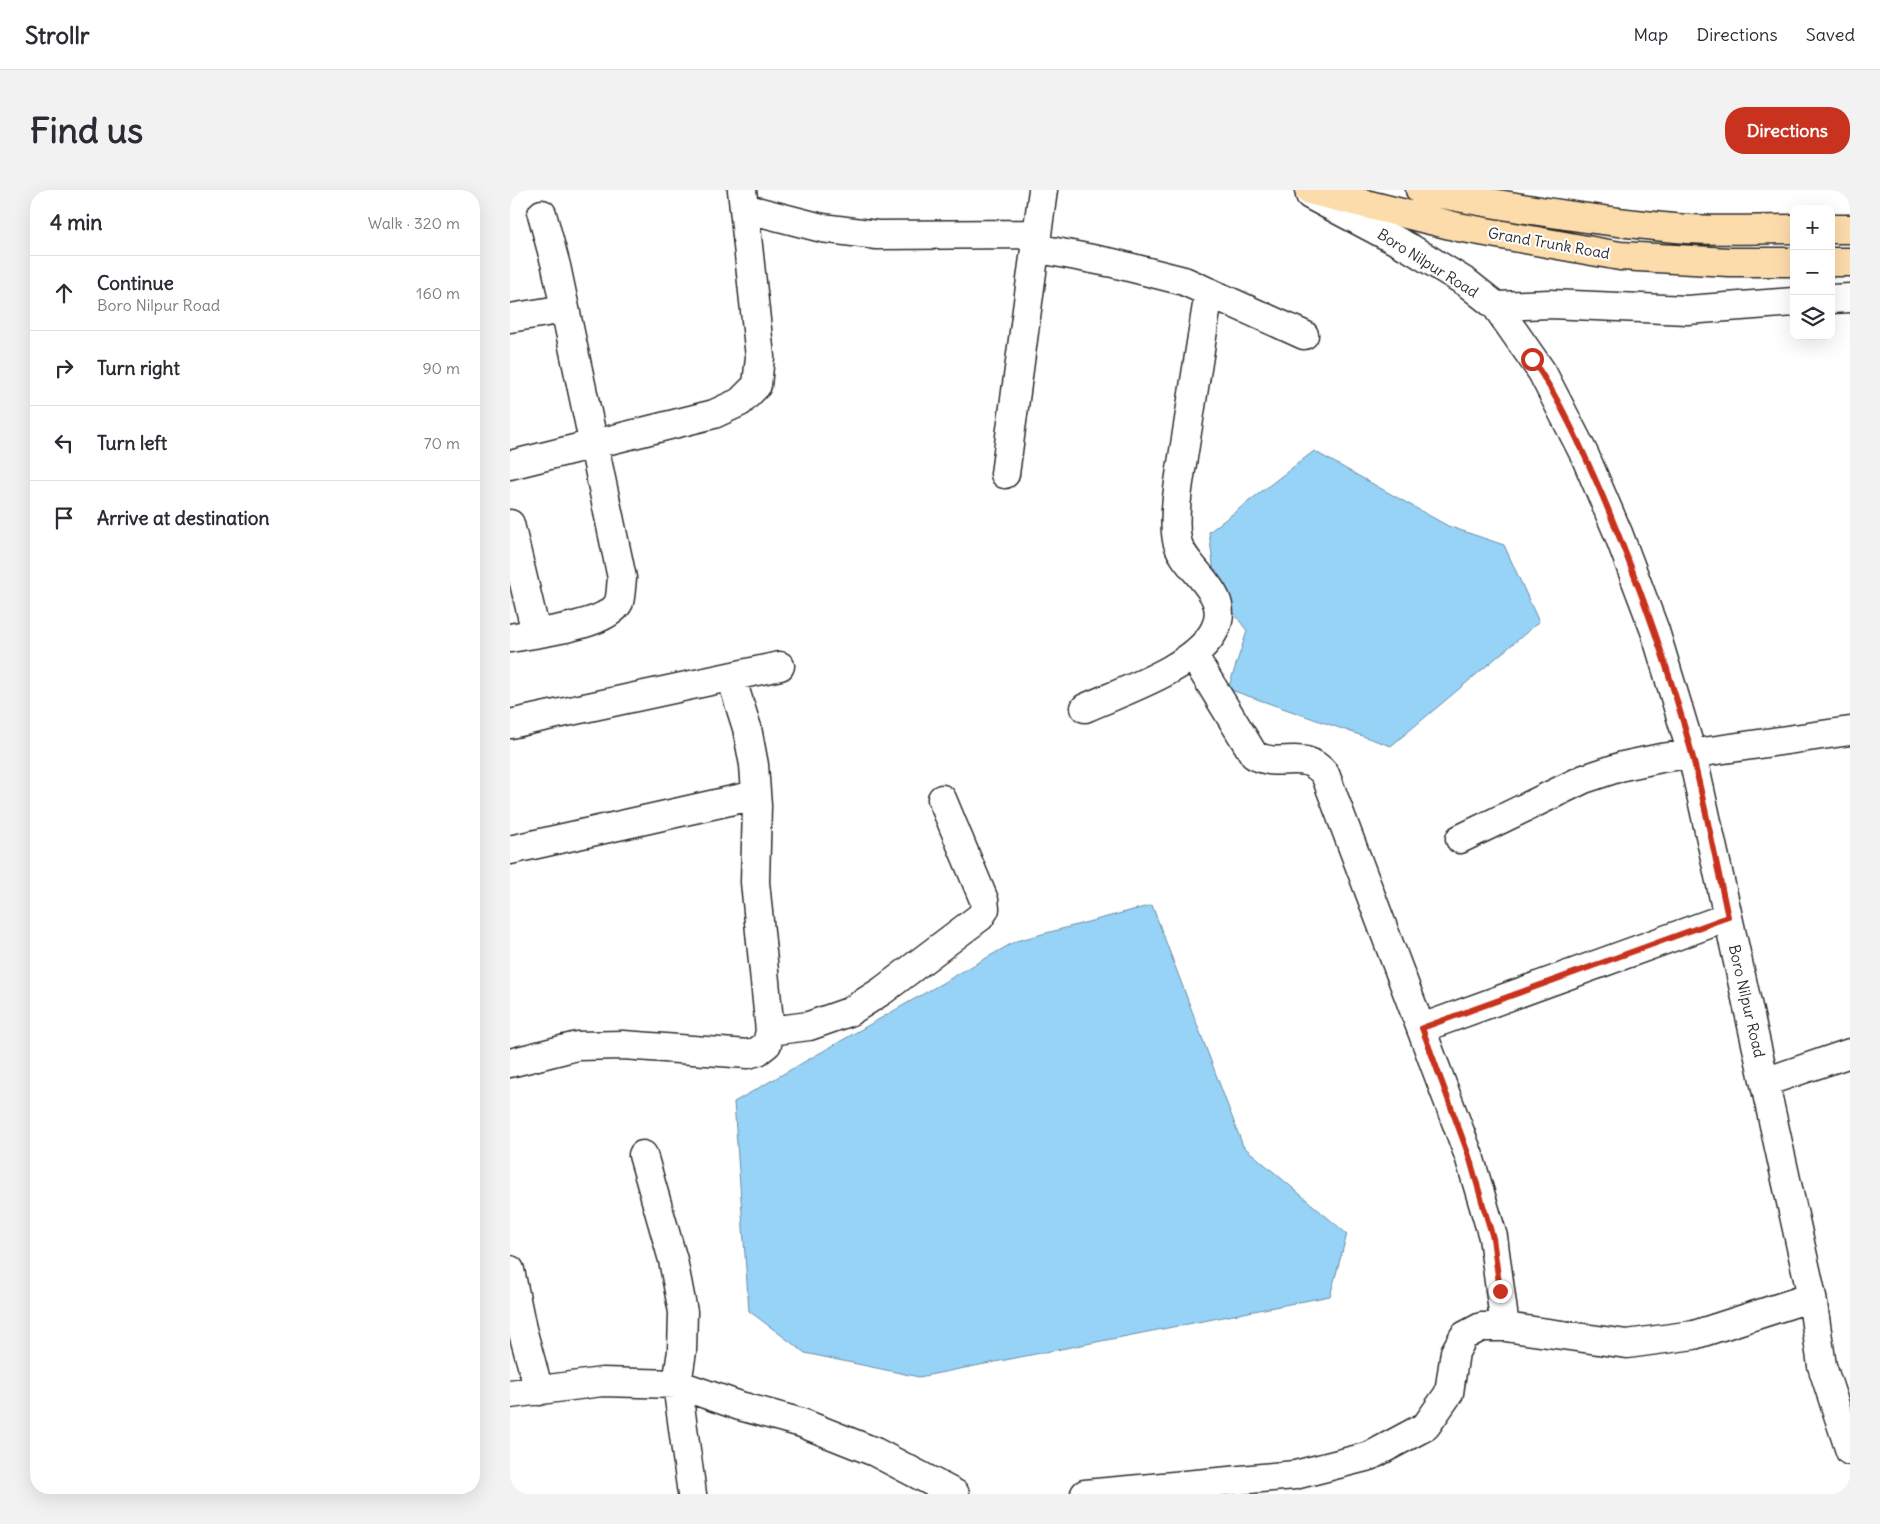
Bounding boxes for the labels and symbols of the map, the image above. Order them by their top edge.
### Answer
street label: Grand Trunk Road [1487,223,1611,263]
street label: Boro Nilpur Road [1374,224,1482,302]
route start [1521,348,1544,371]
street label: Boro Nilpur Road [1725,943,1769,1060]
route end [1489,1280,1512,1303]

